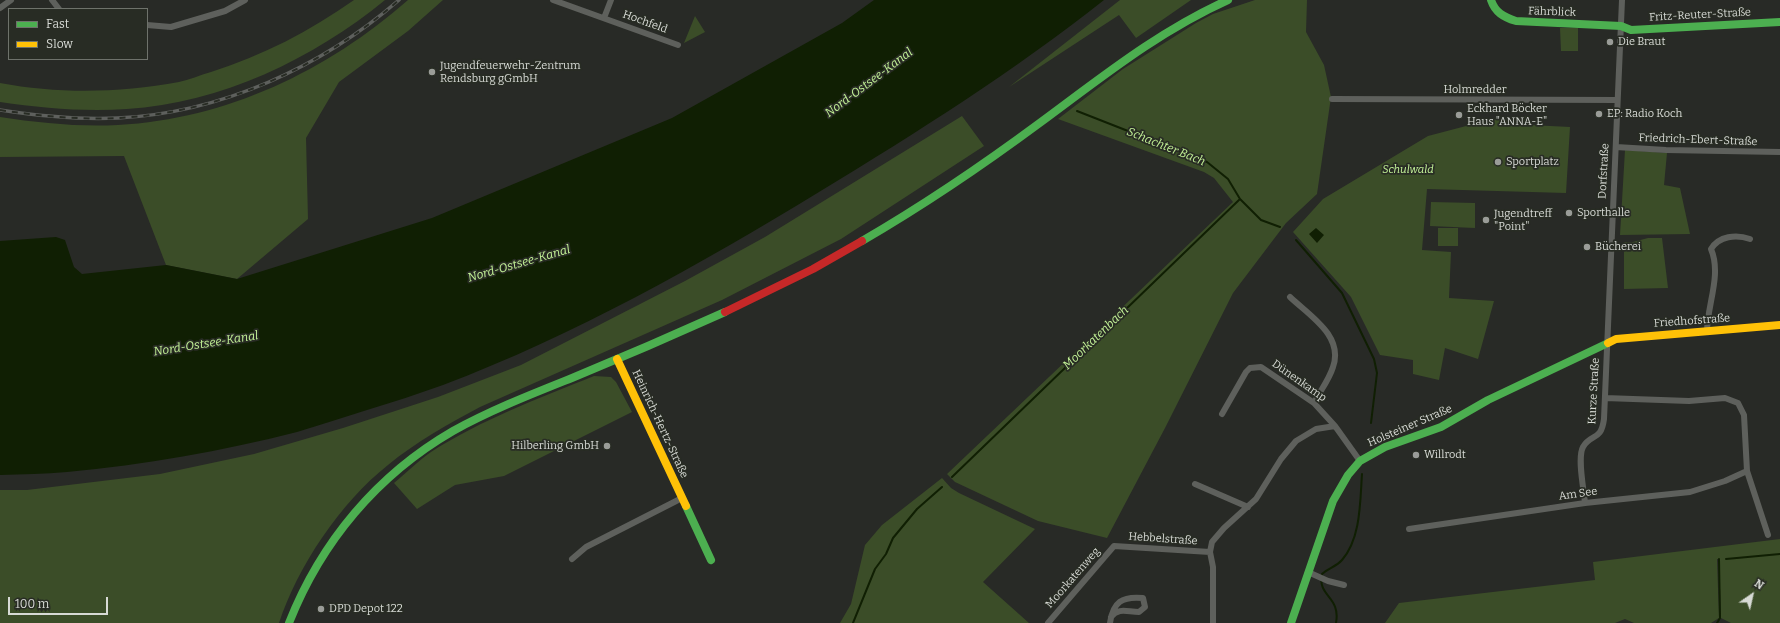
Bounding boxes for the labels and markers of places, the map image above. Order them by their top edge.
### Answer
place label: Die Braut [1618,35,1665,49]
marker: Die Braut [1605,37,1615,47]
place label: Jugendfeuerwehr-Zentrum Rendsburg gGmbH [440,59,580,85]
marker: Jugendfeuerwehr-Zentrum Rendsburg gGmbH [427,67,437,77]
place label: Eckhard Böcker Haus "ANNA-E" [1467,102,1547,128]
place label: EP: Radio Koch [1607,107,1682,121]
marker: EP: Radio Koch [1594,109,1604,119]
marker: Eckhard Böcker Haus "ANNA-E" [1454,110,1464,120]
place label: Sportplatz [1506,155,1559,169]
marker: Sportplatz [1493,157,1503,167]
place label: Sporthalle [1577,206,1630,220]
place label: Jugendtreff "Point" [1494,207,1552,233]
marker: Sporthalle [1564,208,1574,218]
marker: Jugendtreff "Point" [1481,215,1491,225]
place label: Bücherei [1595,240,1641,254]
marker: Bücherei [1582,242,1592,252]
place label: Hilberling GmbH [511,439,599,453]
marker: Hilberling GmbH [602,441,612,451]
place label: Willrodt [1424,448,1466,462]
marker: Willrodt [1411,450,1421,460]
place label: DPD Depot 122 [329,602,403,616]
marker: DPD Depot 122 [316,604,326,614]

